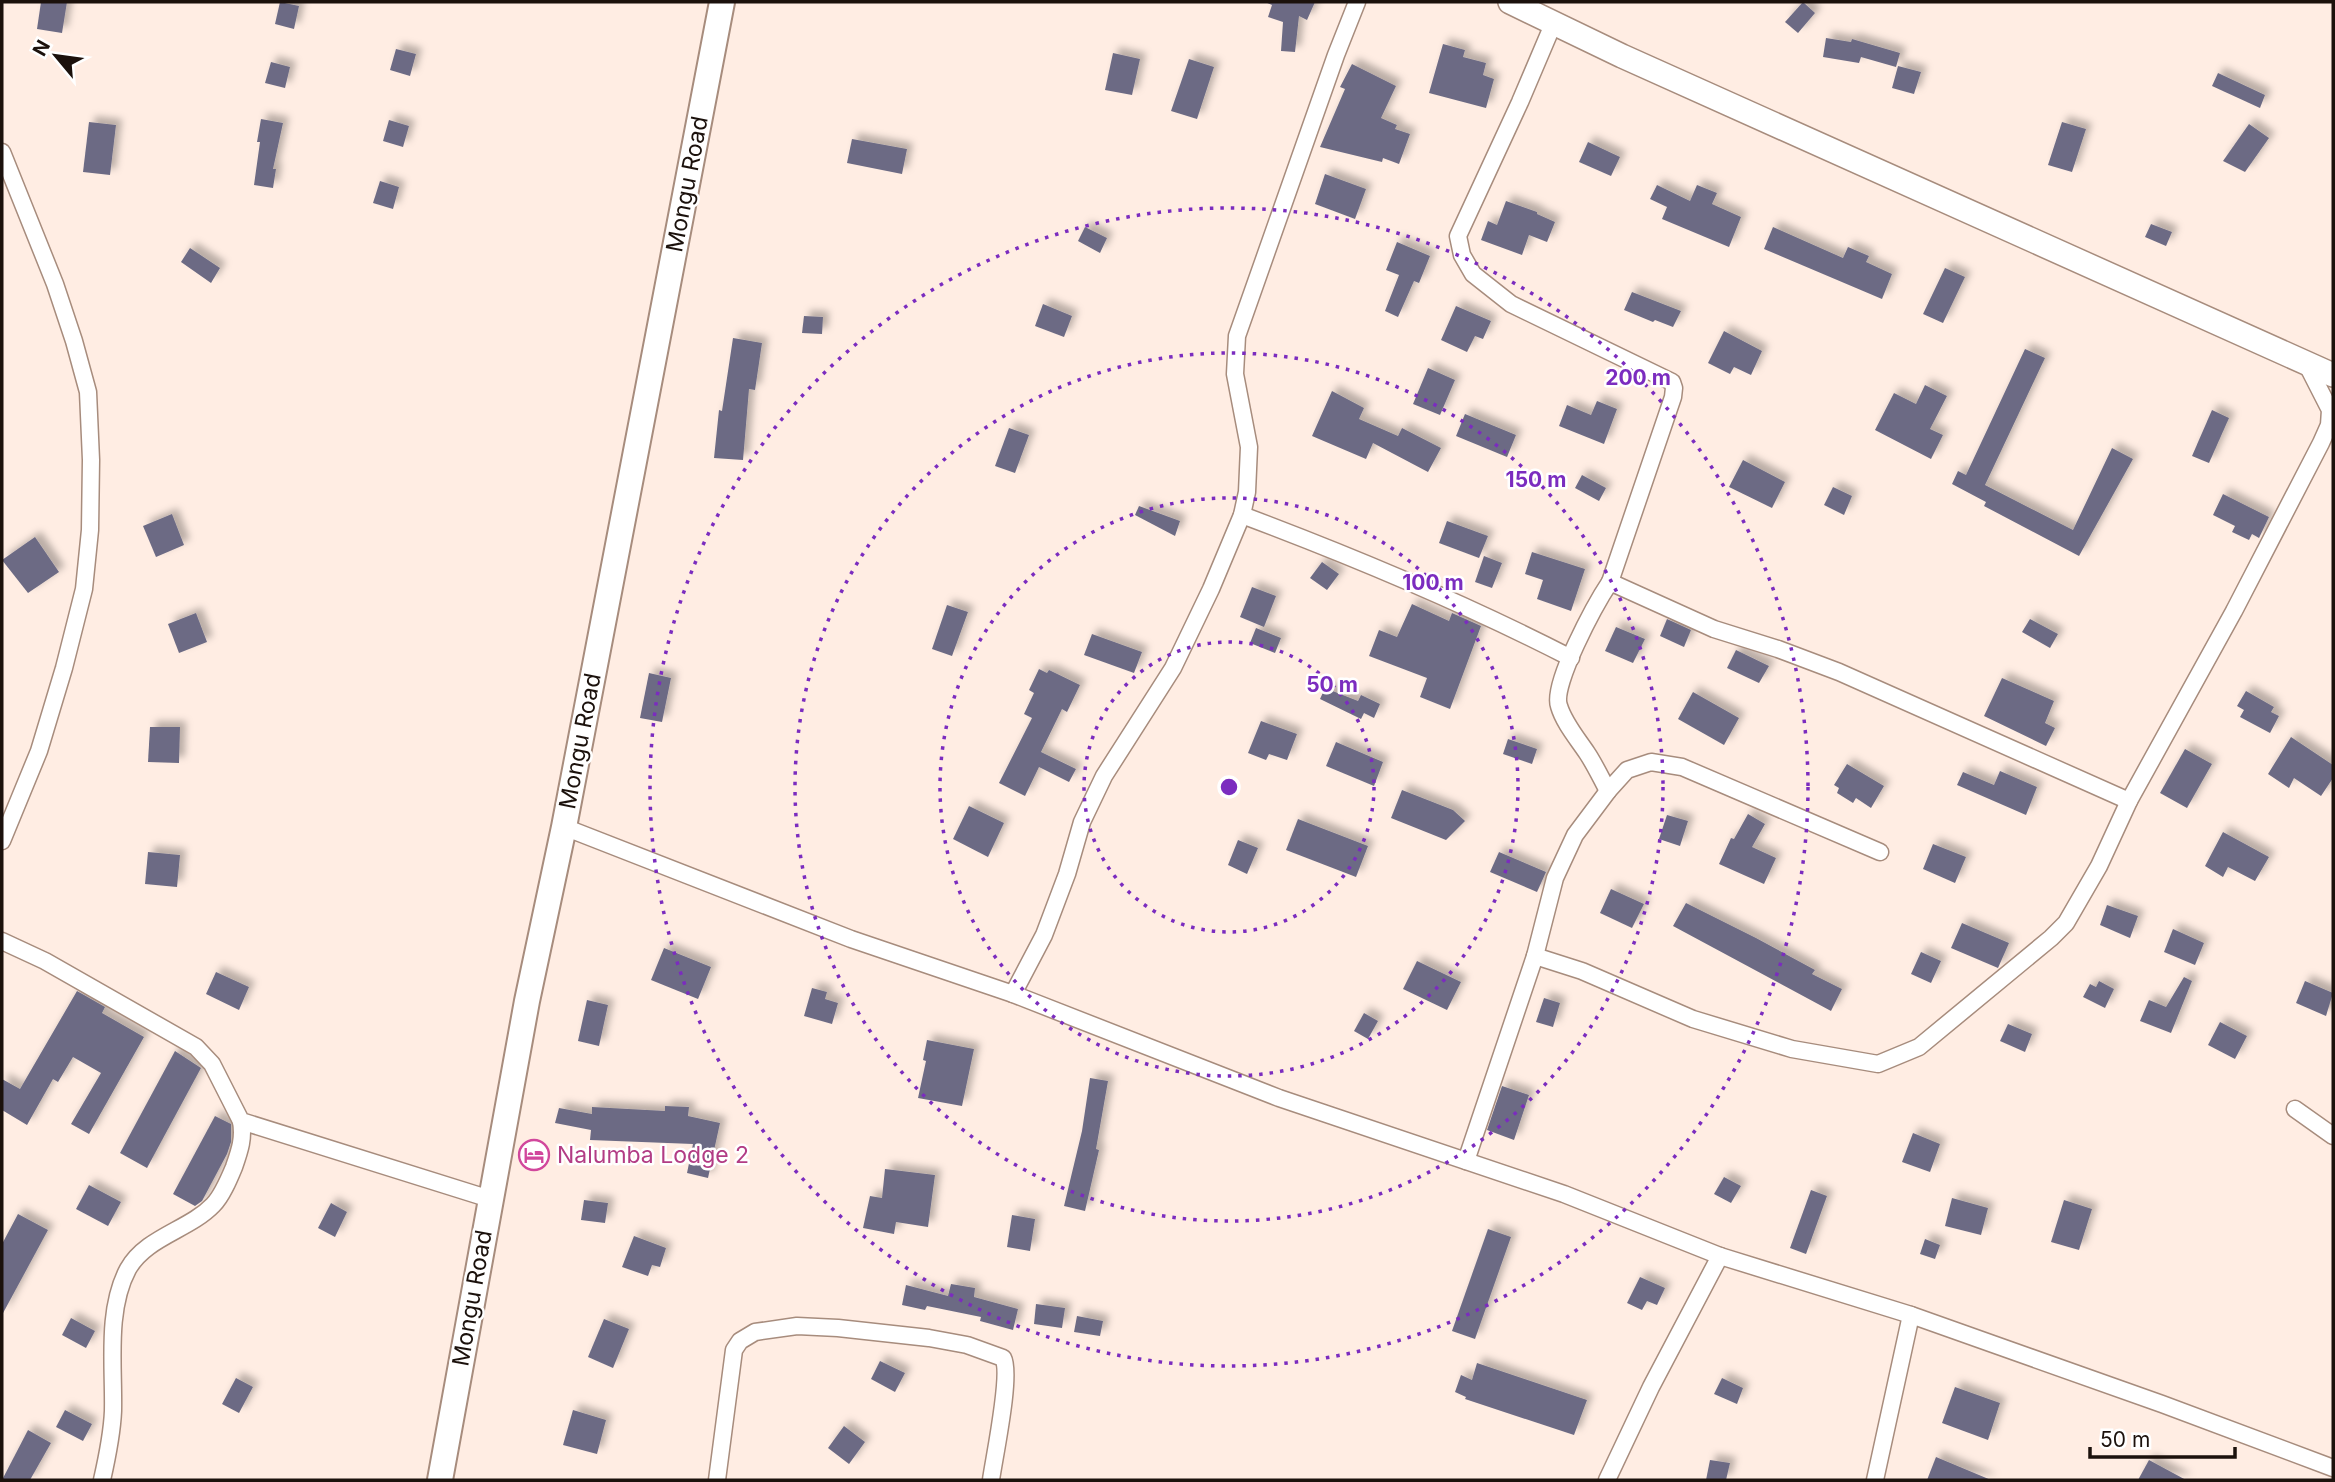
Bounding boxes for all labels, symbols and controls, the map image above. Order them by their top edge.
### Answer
north arrow [21,21,91,91]
text: N [28,36,55,60]
street label: Mongu Road [660,114,714,254]
text: 200 m [1605,365,1671,390]
text: 150 m [1506,467,1566,492]
text: 100 m [1402,570,1464,595]
street label: Mongu Road [553,671,607,811]
text: 50 m [1306,672,1358,697]
centre of rings [1217,775,1241,799]
hotel icon: Nalumba Lodge 2 [517,1138,551,1172]
place label: Nalumba Lodge 2 [557,1141,749,1169]
street label: Mongu Road [446,1228,498,1368]
scale bar [2090,1416,2235,1460]
text: 50 m [2100,1427,2150,1452]

